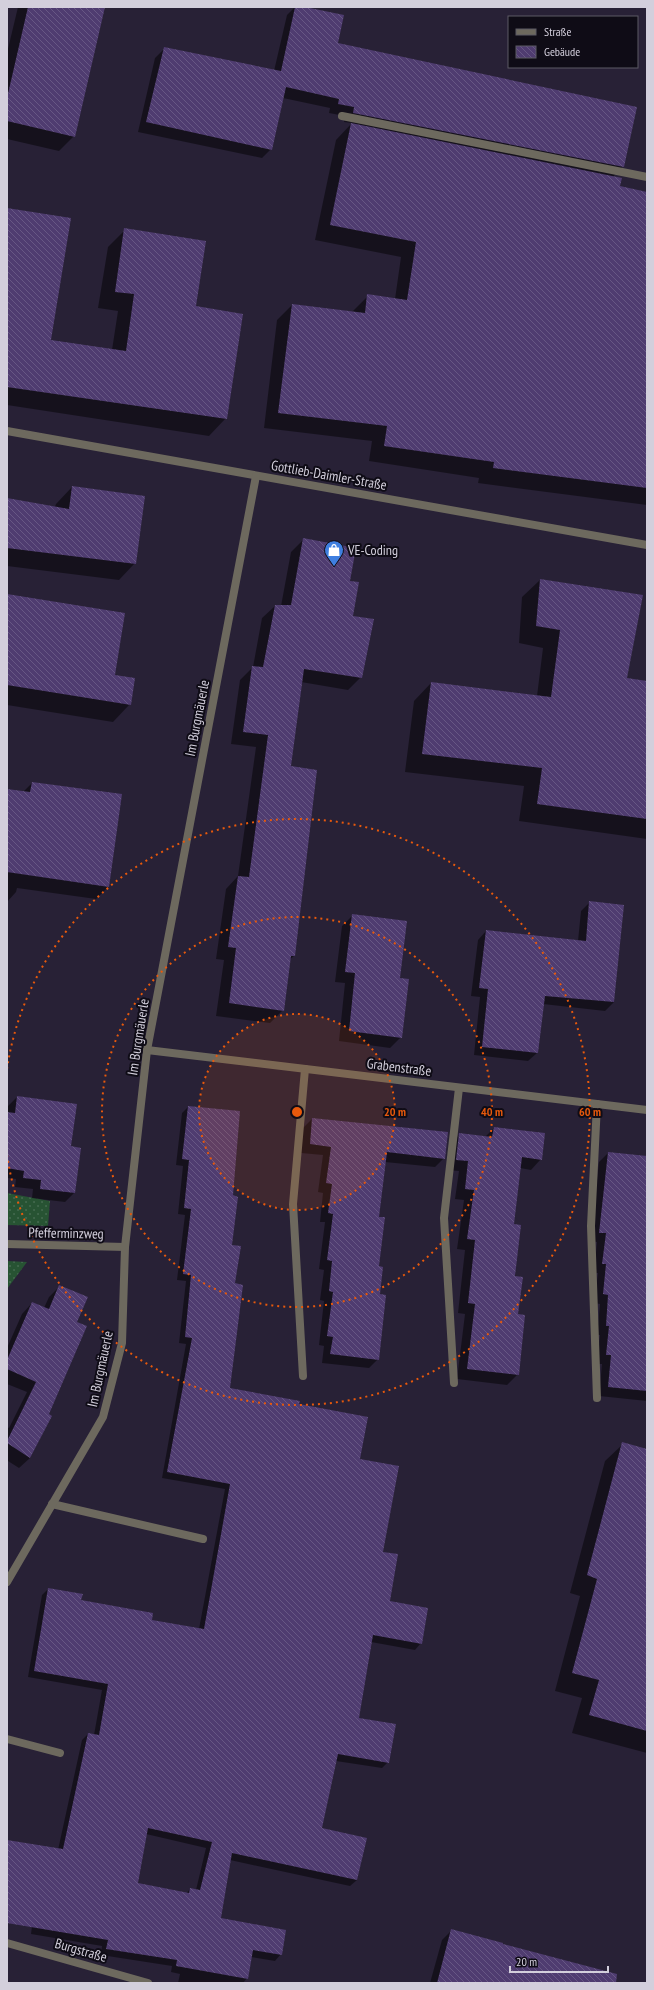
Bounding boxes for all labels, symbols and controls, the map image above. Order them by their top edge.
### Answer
legend [508,16,638,68]
text: Straße [544,24,571,39]
text: Gebäude [544,44,580,59]
street label: Gottlieb-Daimler-Straße [270,456,388,494]
shop icon: VE-Coding [323,539,345,567]
place label: VE-Coding [347,541,398,559]
street label: Im Burgmäuerle [181,678,213,758]
street label: Im Burgmäuerle [123,997,153,1077]
street label: Grabenstraße [366,1054,433,1080]
text: 20 m [384,1104,406,1119]
text: 40 m [481,1104,503,1119]
text: 60 m [579,1104,601,1119]
centre of rings [290,1105,304,1119]
street label: Pfefferminzweg [28,1223,104,1243]
street label: Im Burgmäuerle [83,1329,117,1409]
street label: Burgstraße [53,1934,109,1966]
scale bar [510,1948,608,1974]
text: 20 m [516,1954,537,1969]

